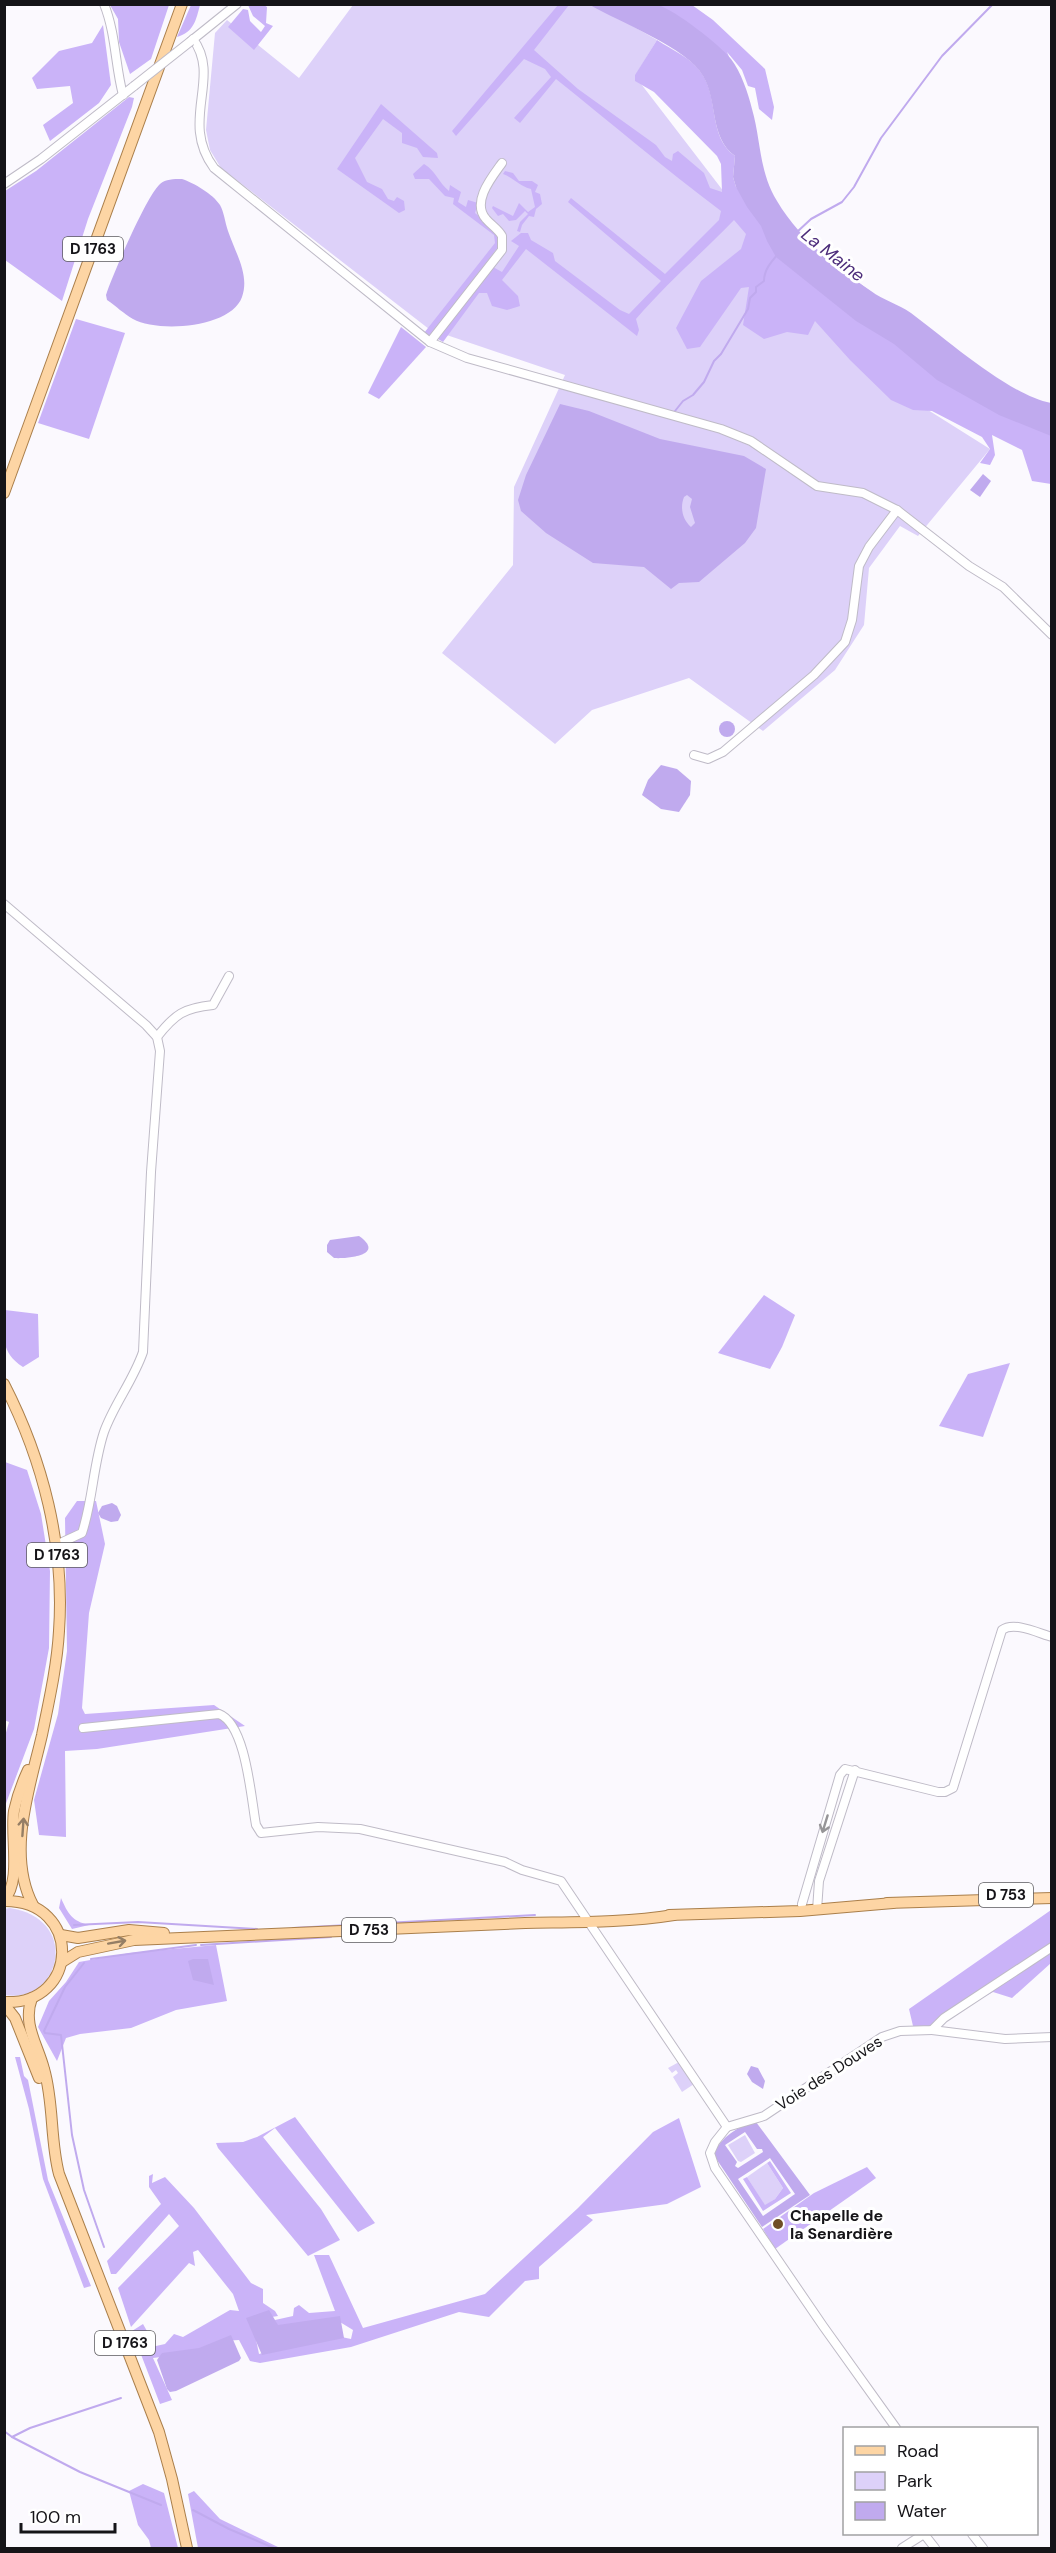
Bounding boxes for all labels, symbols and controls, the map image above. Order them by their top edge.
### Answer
water label: La Maine [796,223,870,287]
road number: D 1763 [63,237,123,261]
road number: D 1763 [27,1543,87,1567]
one-way arrow [819,1814,830,1833]
one-way arrow [18,1818,29,1838]
road number: D 753 [979,1883,1033,1907]
road number: D 753 [342,1918,396,1942]
one-way arrow [106,1937,126,1948]
street label: Voie des Douves [772,2031,886,2115]
place label: Chapelle de la Senardière [790,2205,893,2244]
marker: Chapelle de la Senardière [771,2217,785,2231]
road number: D 1763 [95,2331,155,2355]
legend [843,2427,1038,2535]
text: Road [897,2439,939,2463]
text: Park [897,2469,933,2493]
scale bar [21,2496,116,2534]
text: Water [897,2499,947,2523]
text: 100 m [30,2505,81,2529]

